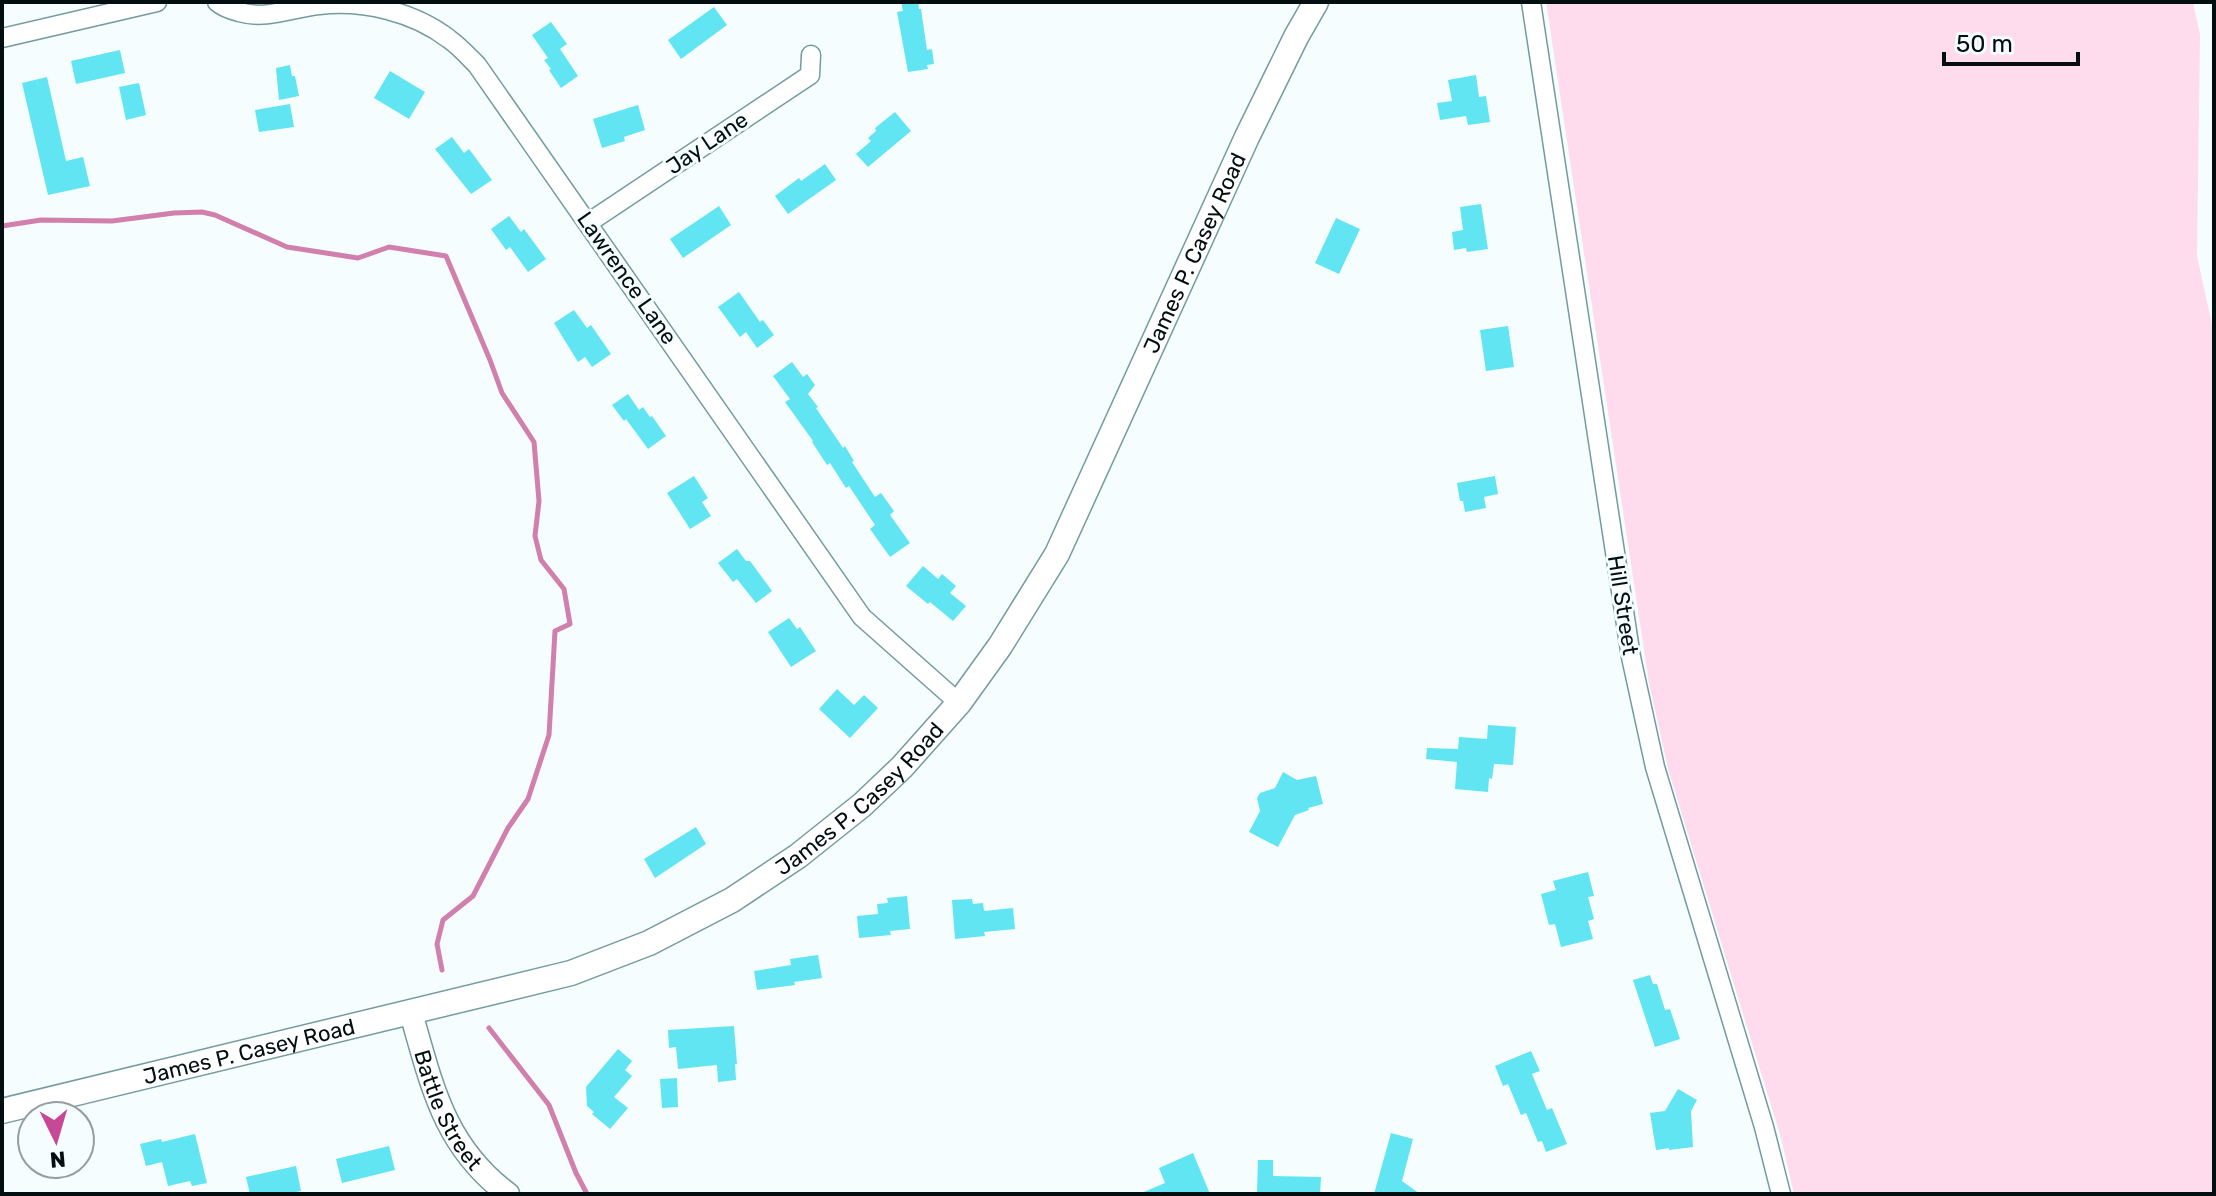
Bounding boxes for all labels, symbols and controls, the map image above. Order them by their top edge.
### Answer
scale bar [1944,16,2078,66]
text: 50 m [1956,30,2013,58]
street label: Jay Lane [661,106,753,180]
street label: James P. Casey Road [1137,148,1252,357]
street label: Lawrence Lane [571,206,683,350]
street label: Hill Street [1602,553,1644,657]
street label: James P. Casey Road [770,716,949,881]
street label: James P. Casey Road [140,1012,358,1090]
street label: Battle Street [409,1046,488,1176]
north arrow [16,1100,96,1180]
text: N [49,1145,67,1174]

